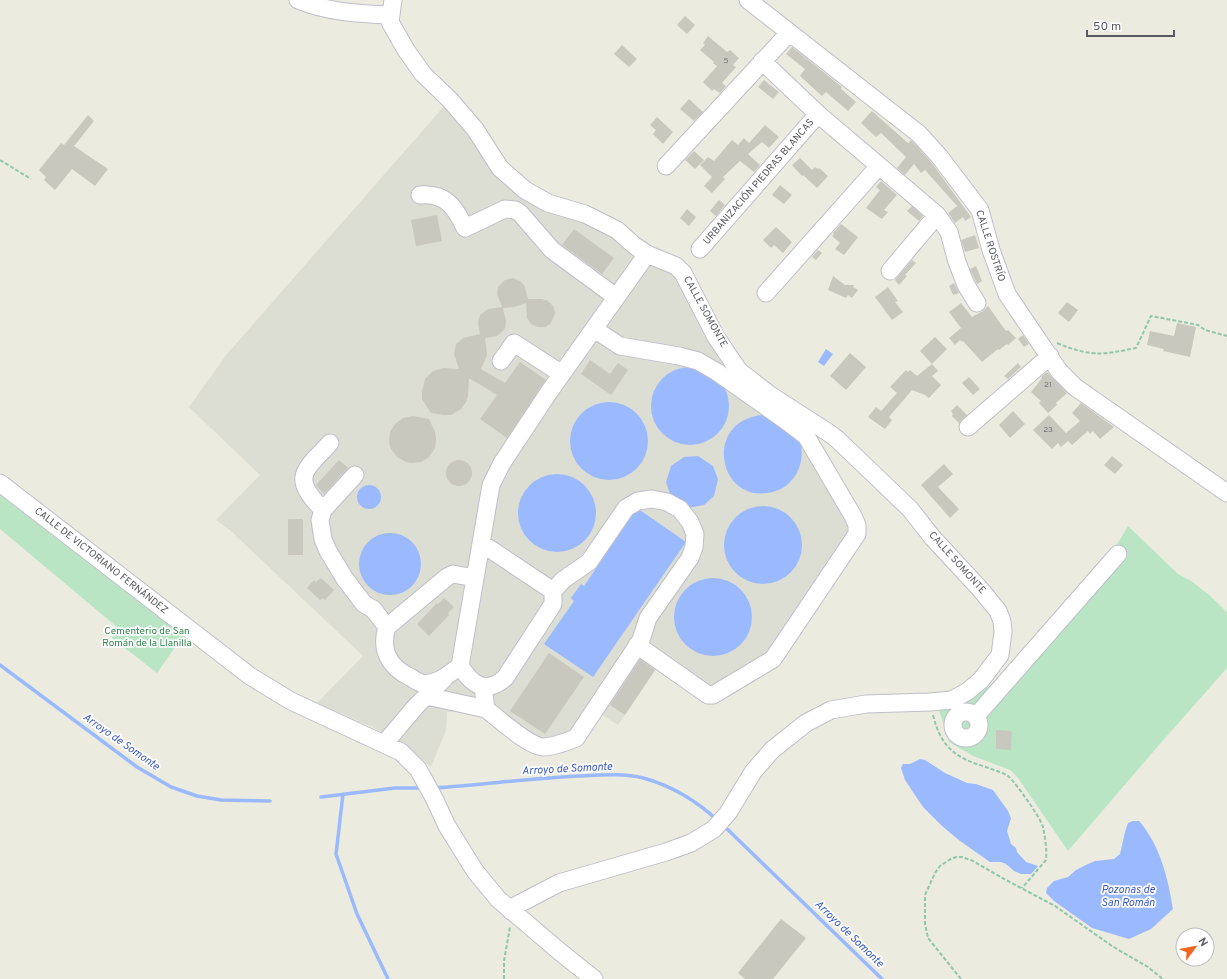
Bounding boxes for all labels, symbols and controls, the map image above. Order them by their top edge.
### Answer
scale bar [1087,12,1174,38]
text: 50 m [1093,19,1121,35]
house number: 5 [724,56,729,66]
street label: URBANIZACIÓN PIEDRAS BLANCAS [701,116,817,248]
street label: CALLE ROSTRÍO [972,208,1008,284]
street label: CALLE SOMONTE [680,274,730,350]
house number: 21 [1044,380,1052,390]
house number: 23 [1043,425,1053,435]
street label: CALLE DE VICTORIANO FERNÁNDEZ [32,505,170,617]
street label: CALLE SOMONTE [925,529,989,597]
park label: Cementerio de San Román de la Llanilla [102,625,192,650]
water label: Arroyo de Somonte [80,710,162,774]
water label: Arroyo de Somonte [521,760,613,778]
water label: Pozonas de San Román [1101,883,1155,910]
water label: Arroyo de Somonte [812,897,887,971]
north arrow [1175,927,1215,967]
text: N [1195,935,1211,949]

